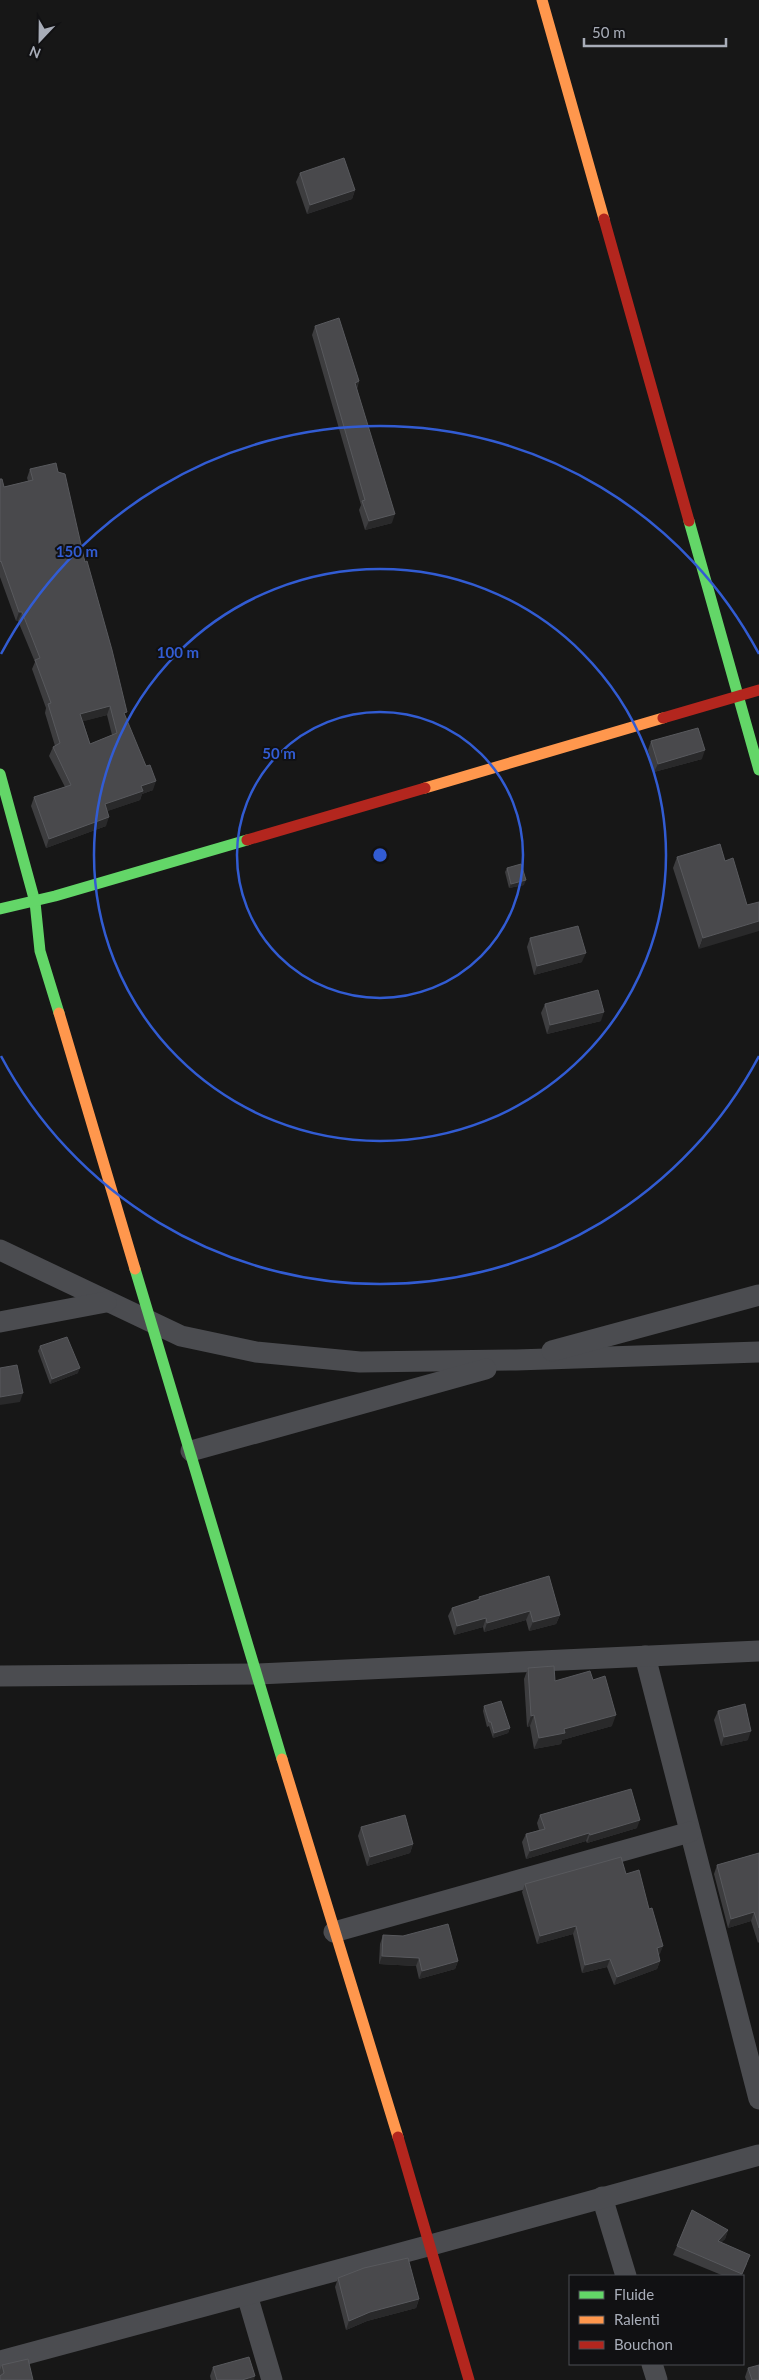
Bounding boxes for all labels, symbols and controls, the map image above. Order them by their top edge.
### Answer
north arrow [15,15,65,65]
scale bar [584,15,726,47]
text: 50 m [592,23,626,41]
text: N [27,43,43,62]
text: 150 m [56,542,98,560]
text: 100 m [157,643,199,661]
text: 50 m [262,744,296,762]
centre of rings [371,846,389,864]
legend [569,2275,744,2365]
text: Fluide [614,2285,654,2303]
text: Ralenti [614,2310,660,2328]
text: Bouchon [614,2335,673,2353]

